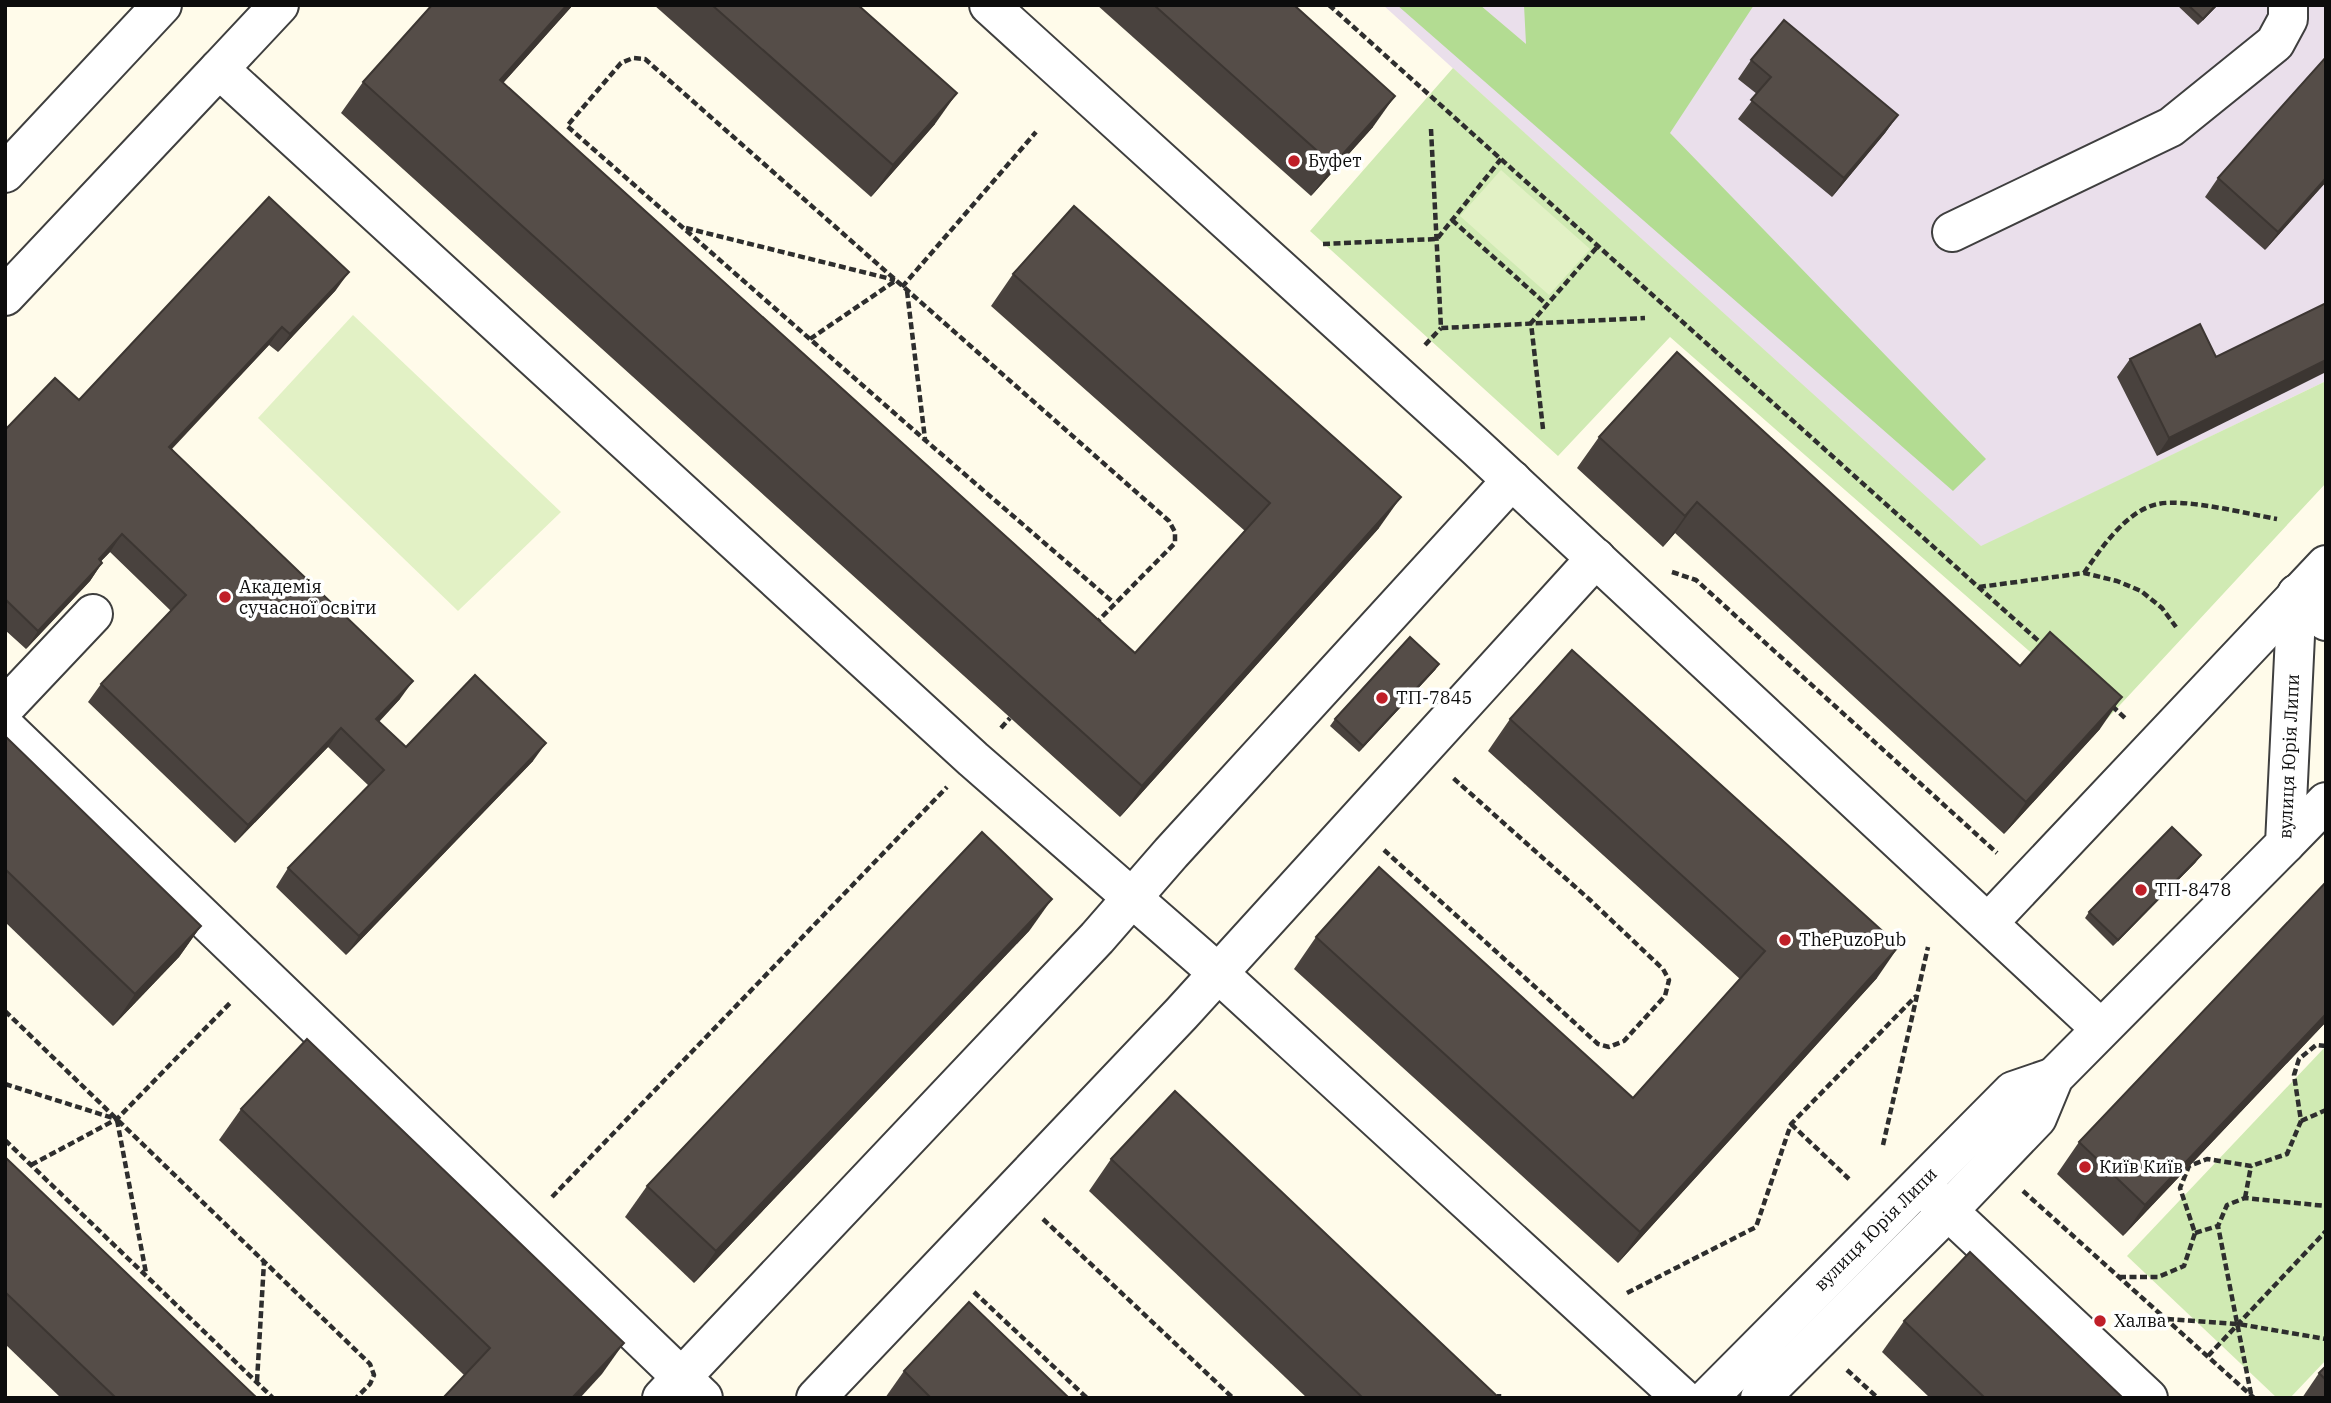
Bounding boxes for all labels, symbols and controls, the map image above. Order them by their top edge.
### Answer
place label: Буфет [1308,149,1362,172]
marker: Буфет [1286,153,1302,169]
place label: Академія сучасної освіти [239,575,377,619]
marker: Академія сучасної освіти [217,589,233,605]
street label: вулиця Юрія Липи [2273,673,2304,840]
place label: ТП-7845 [1396,686,1472,709]
marker: ТП-7845 [1374,690,1390,706]
place label: ТП-8478 [2155,878,2231,901]
marker: ТП-8478 [2133,882,2149,898]
place label: ThePuzoPub [1799,928,1906,951]
marker: ThePuzoPub [1777,932,1793,948]
place label: Київ Київ [2099,1155,2183,1178]
marker: Київ Київ [2077,1159,2093,1175]
street label: вулиця Юрія Липи [1809,1162,1942,1296]
place label: Халва [2114,1309,2167,1332]
marker: Халва [2092,1313,2108,1329]

